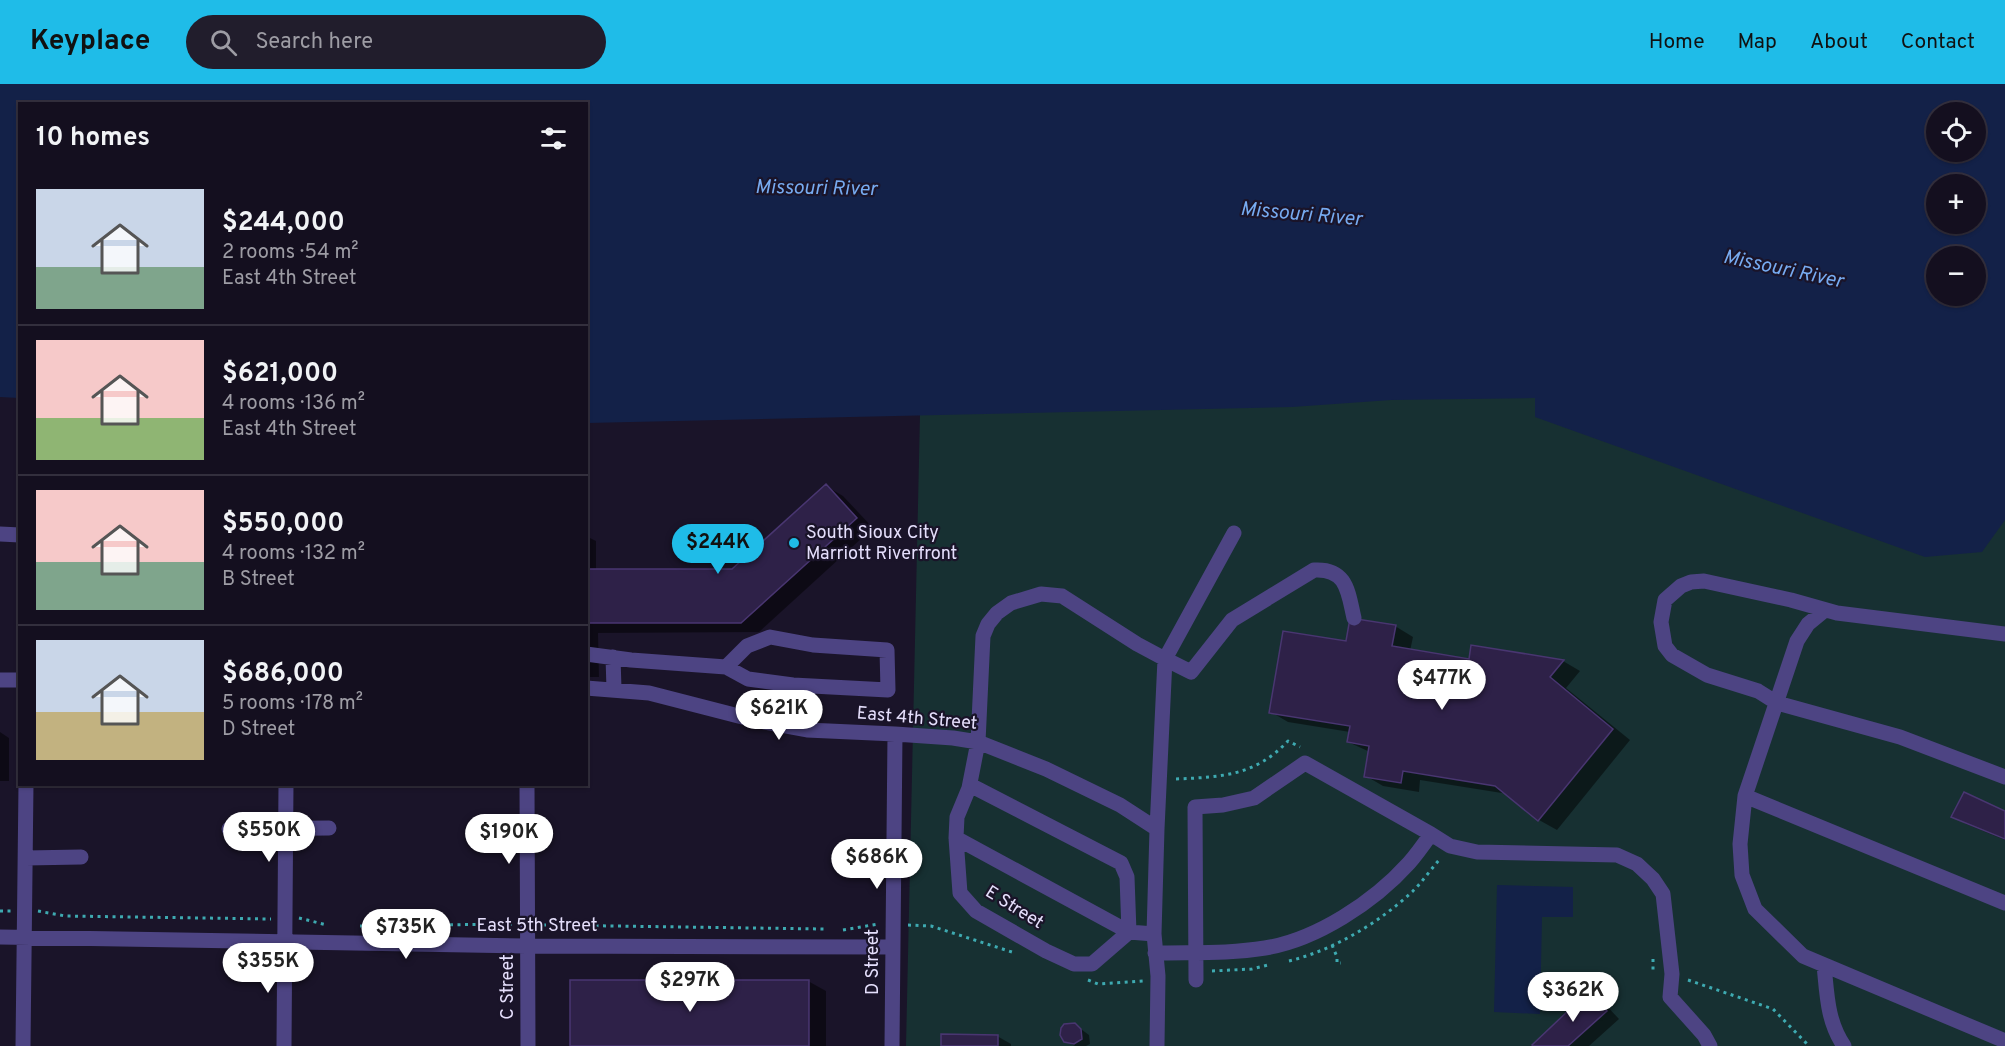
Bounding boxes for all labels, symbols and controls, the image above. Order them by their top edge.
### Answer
search box [186,15,606,69]
text: Keyplace [30,24,150,60]
icon: search [207,26,240,59]
text: Search here [255,29,373,56]
text: Home [1649,29,1705,56]
text: Map [1738,29,1777,56]
text: About [1810,29,1868,56]
text: Contact [1901,29,1975,56]
map controls [1926,102,1986,306]
button: locate [1926,102,1986,162]
text: 10 homes [36,122,150,155]
icon: filters [537,122,570,155]
button: + [1926,174,1986,234]
water label: Missouri River [755,175,879,203]
water label: Missouri River [1239,197,1364,233]
text: $244,000 [222,207,345,240]
icon: home [84,213,156,285]
text: 2 rooms · 54 m² [222,240,359,266]
water label: Missouri River [1721,245,1847,296]
button: − [1926,246,1986,306]
text: East 4th Street [222,266,356,292]
text: $621,000 [222,358,338,391]
icon: home [84,364,156,436]
text: 4 rooms · 136 m² [222,391,365,417]
text: East 4th Street [222,417,356,443]
text: $550,000 [222,508,344,541]
icon: home [84,514,156,586]
place label: South Sioux City Marriott Riverfront [806,522,957,566]
pin: $244K [676,524,760,575]
text: $244K [686,530,750,556]
marker: South Sioux City Marriott Riverfront [787,536,801,550]
text: 4 rooms · 132 m² [222,541,365,567]
text: B Street [222,567,295,593]
text: $686,000 [222,658,344,691]
pin: $477K [1400,660,1484,711]
icon: home [84,664,156,736]
text: $477K [1412,666,1472,692]
pin: $621K [737,690,821,741]
text: 5 rooms · 178 m² [222,691,363,717]
text: $621K [750,696,808,722]
street label: East 4th Street [856,702,978,736]
text: D Street [222,717,295,743]
pin: $550K [227,812,311,863]
pin: $190K [467,814,551,865]
text: $550K [237,818,301,844]
text: $190K [479,820,539,846]
pin: $686K [835,839,919,890]
text: $686K [845,845,909,871]
street label: E Street [981,881,1047,935]
pin: $735K [364,909,448,960]
text: $735K [376,915,436,941]
street label: East 5th Street [477,915,598,938]
street label: D Street [862,929,885,995]
pin: $355K [226,943,310,994]
text: $355K [237,949,299,975]
street label: C Street [497,954,520,1020]
pin: $297K [648,962,732,1013]
text: $297K [659,968,721,994]
pin: $362K [1531,972,1615,1023]
text: $362K [1542,978,1604,1004]

